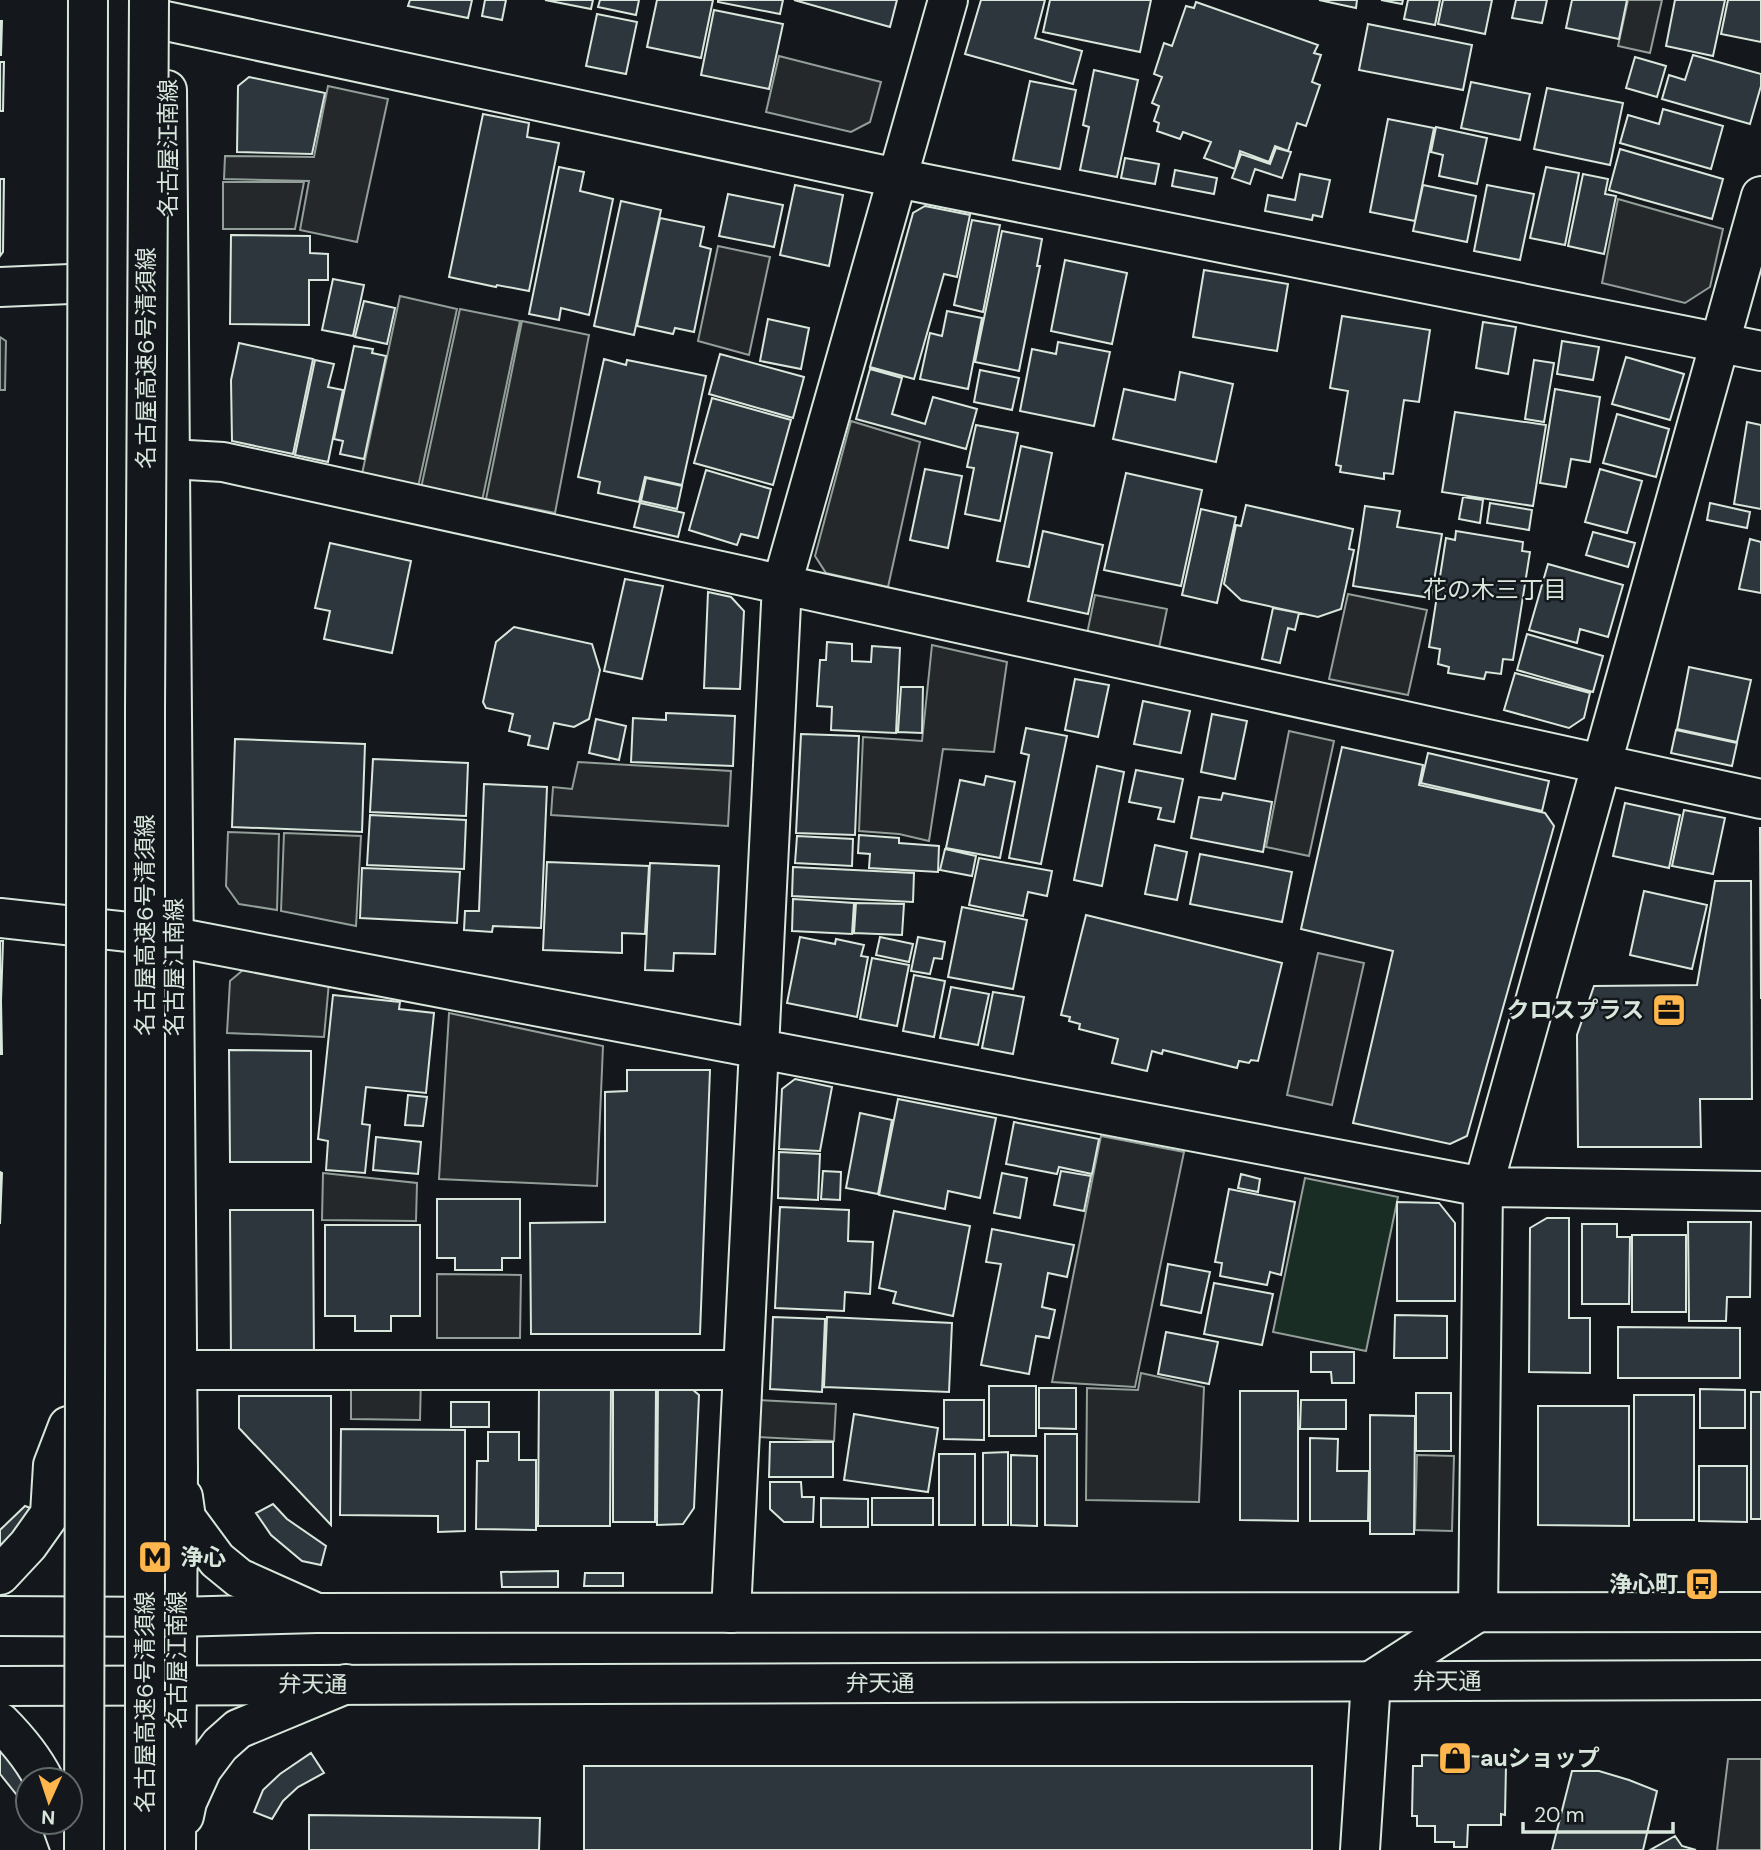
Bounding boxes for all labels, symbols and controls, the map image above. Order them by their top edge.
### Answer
street label: 名古屋江南線 [153,79,183,217]
street label: 名古屋高速6号清須線 [131,247,161,469]
district label: 花の木三丁目 [1423,574,1567,605]
street label: 名古屋高速6号清須線 [130,814,160,1036]
street label: 名古屋江南線 [159,898,189,1036]
office icon: クロスプラス [1650,991,1688,1029]
place label: クロスプラス [1506,995,1644,1025]
metro station icon: 浄心 [136,1538,174,1576]
place label: 浄心 [180,1542,226,1572]
bus stop icon: 浄心町 [1683,1565,1721,1603]
place label: 浄心町 [1609,1569,1678,1599]
street label: 名古屋高速6号清須線 [130,1591,160,1813]
street label: 名古屋江南線 [162,1591,192,1729]
street label: 弁天通 [1413,1666,1482,1696]
street label: 弁天通 [278,1668,348,1700]
street label: 弁天通 [846,1668,915,1698]
shop icon: auショップ [1436,1739,1474,1777]
place label: auショップ [1480,1743,1600,1773]
north arrow [14,1766,84,1836]
scale bar [1523,1790,1674,1834]
text: 20 m [1534,1801,1585,1829]
text: N [41,1805,56,1830]

